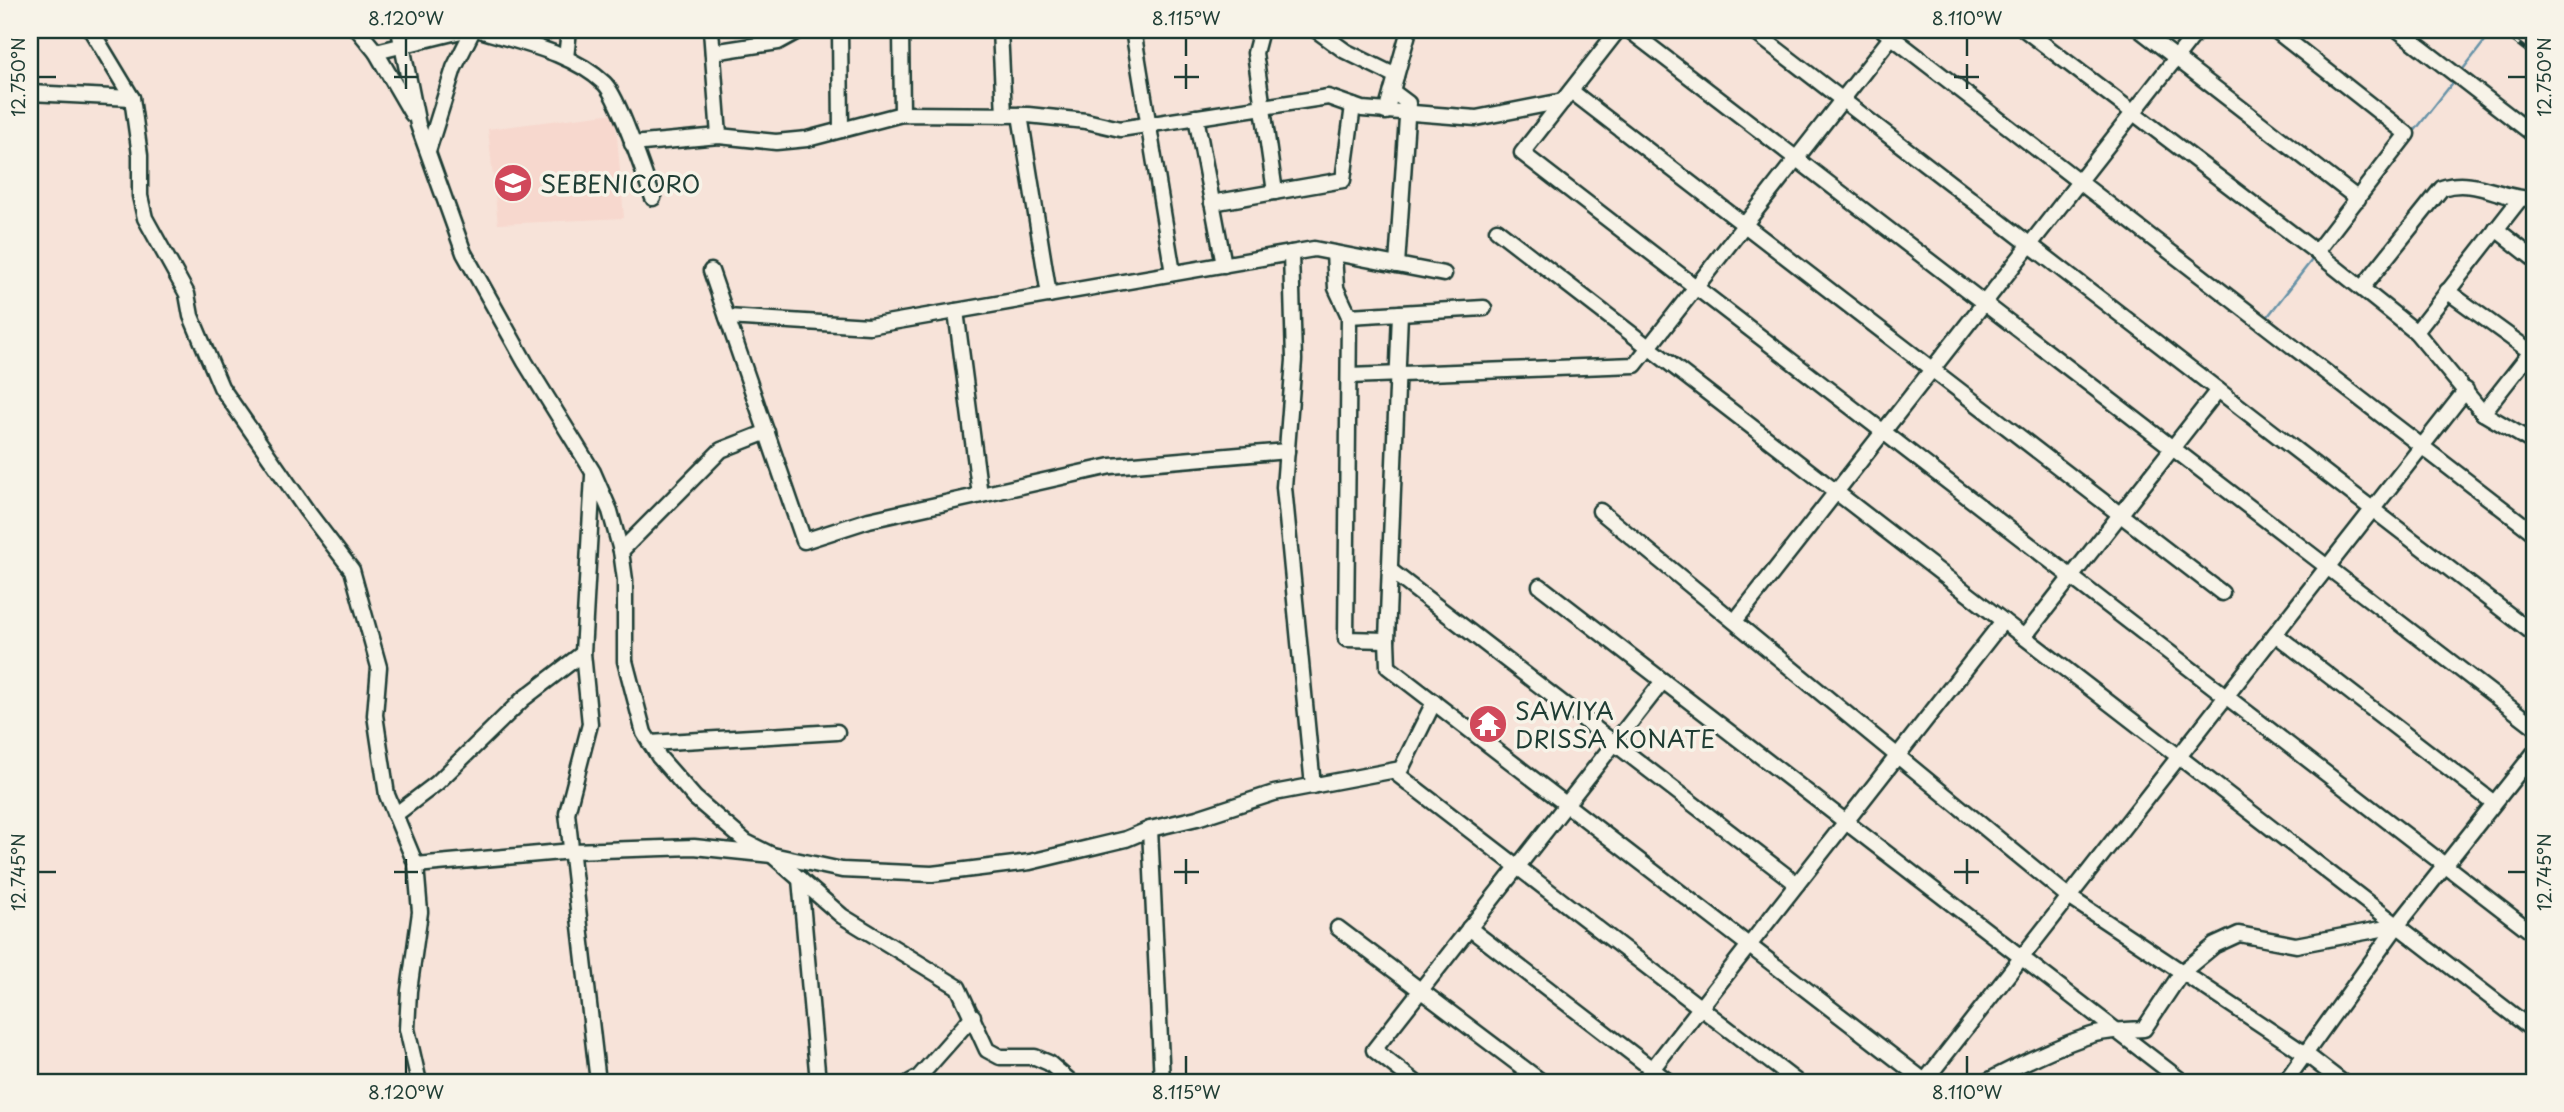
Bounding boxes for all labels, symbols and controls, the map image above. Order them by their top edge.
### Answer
text: 8.120°W [368,4,444,31]
text: 8.115°W [1152,4,1221,31]
text: 8.110°W [1932,4,2003,31]
text: 12.750°N [4,37,31,117]
text: 12.750°N [2530,37,2557,117]
school or university icon: SEBENICORO [492,162,534,204]
place label: SEBENICORO [540,165,701,201]
place label: SAWIYA DRISSA KONATE [1515,692,1716,756]
temple icon: SAWIYA DRISSA KONATE [1467,703,1509,745]
text: 12.745°N [4,833,31,911]
text: 12.745°N [2530,833,2557,911]
text: 8.120°W [368,1078,444,1105]
text: 8.115°W [1152,1078,1221,1105]
text: 8.110°W [1932,1078,2003,1105]

